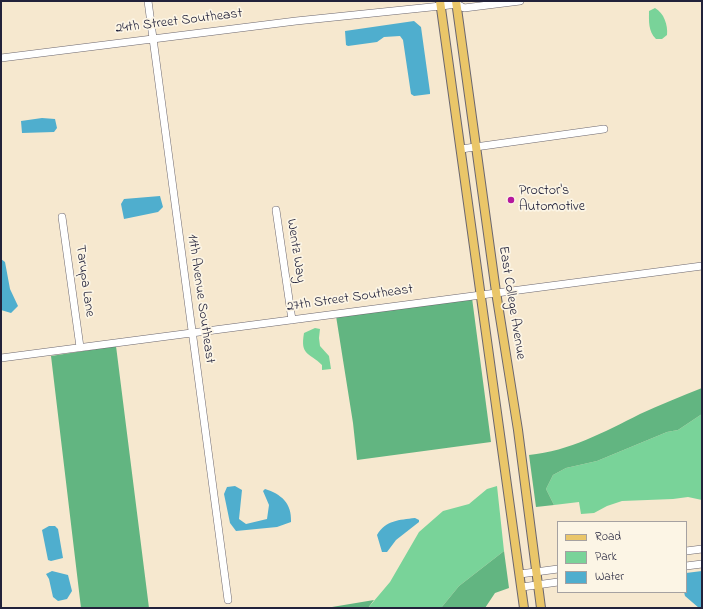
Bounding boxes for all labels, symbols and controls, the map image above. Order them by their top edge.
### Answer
street label: 24th Street Southeast [115,6,243,38]
place label: Proctor's Automotive [519,184,585,216]
marker: Proctor's Automotive [506,195,516,205]
street label: Wentz Way [282,218,308,284]
street label: 11th Avenue Southeast [183,233,217,365]
street label: Tarupa Lane [71,244,97,318]
street label: East College Avenue [494,245,528,361]
street label: 27th Street Southeast [286,282,414,316]
legend [557,521,687,593]
text: Road [595,528,621,546]
text: Park [595,548,617,566]
text: Water [595,568,624,586]

